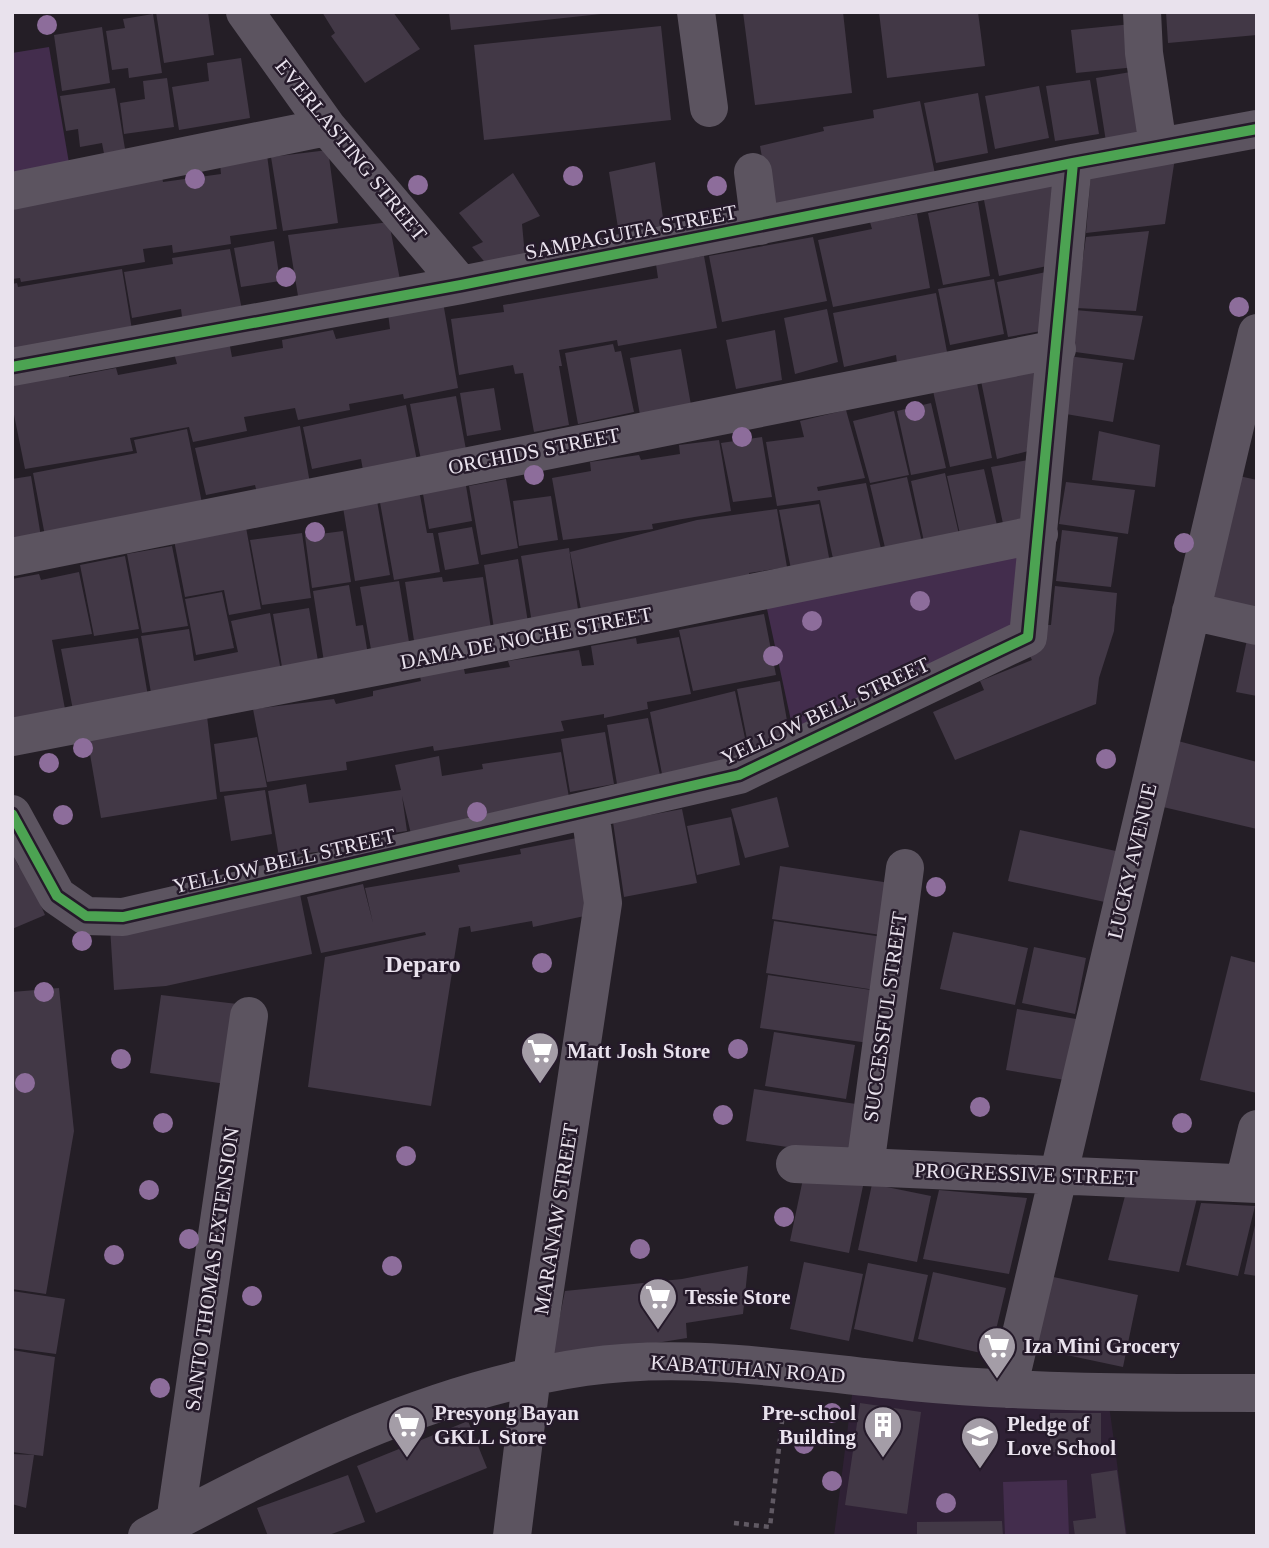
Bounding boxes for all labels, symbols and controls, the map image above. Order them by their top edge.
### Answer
street label: EVERLASTING STREET [270,54,432,246]
street label: SAMPAGUITA STREET [523,200,739,264]
street label: ORCHIDS STREET [446,423,622,479]
street label: DAMA DE NOCHE STREET [398,602,654,674]
street label: YELLOW BELL STREET [717,652,933,770]
street label: LUCKY AVENUE [1102,781,1162,941]
street label: YELLOW BELL STREET [170,824,398,898]
street label: SUCCESSFUL STREET [858,910,912,1124]
district label: Deparo [385,951,461,977]
supermarket icon: Matt Josh Store [519,1030,561,1085]
place label: Matt Josh Store [567,1039,710,1063]
street label: MARANAW STREET [529,1121,583,1316]
street label: SANTO THOMAS EXTENSION [180,1126,244,1412]
street label: PROGRESSIVE STREET [914,1158,1138,1190]
supermarket icon: Tessie Store [637,1276,679,1331]
place label: Tessie Store [685,1285,791,1309]
supermarket icon: Iza Mini Grocery [976,1325,1018,1380]
place label: Iza Mini Grocery [1024,1334,1180,1358]
street label: KABATUHAN ROAD [650,1350,846,1388]
place label: Presyong Bayan GKLL Store [434,1401,579,1449]
place label: Pre-school Building [762,1401,856,1449]
supermarket icon: Presyong Bayan GKLL Store [386,1404,428,1459]
building icon: Pre-school Building [862,1404,904,1459]
place label: Pledge of Love School [1007,1412,1116,1460]
school or university icon: Pledge of Love School [959,1415,1001,1470]

